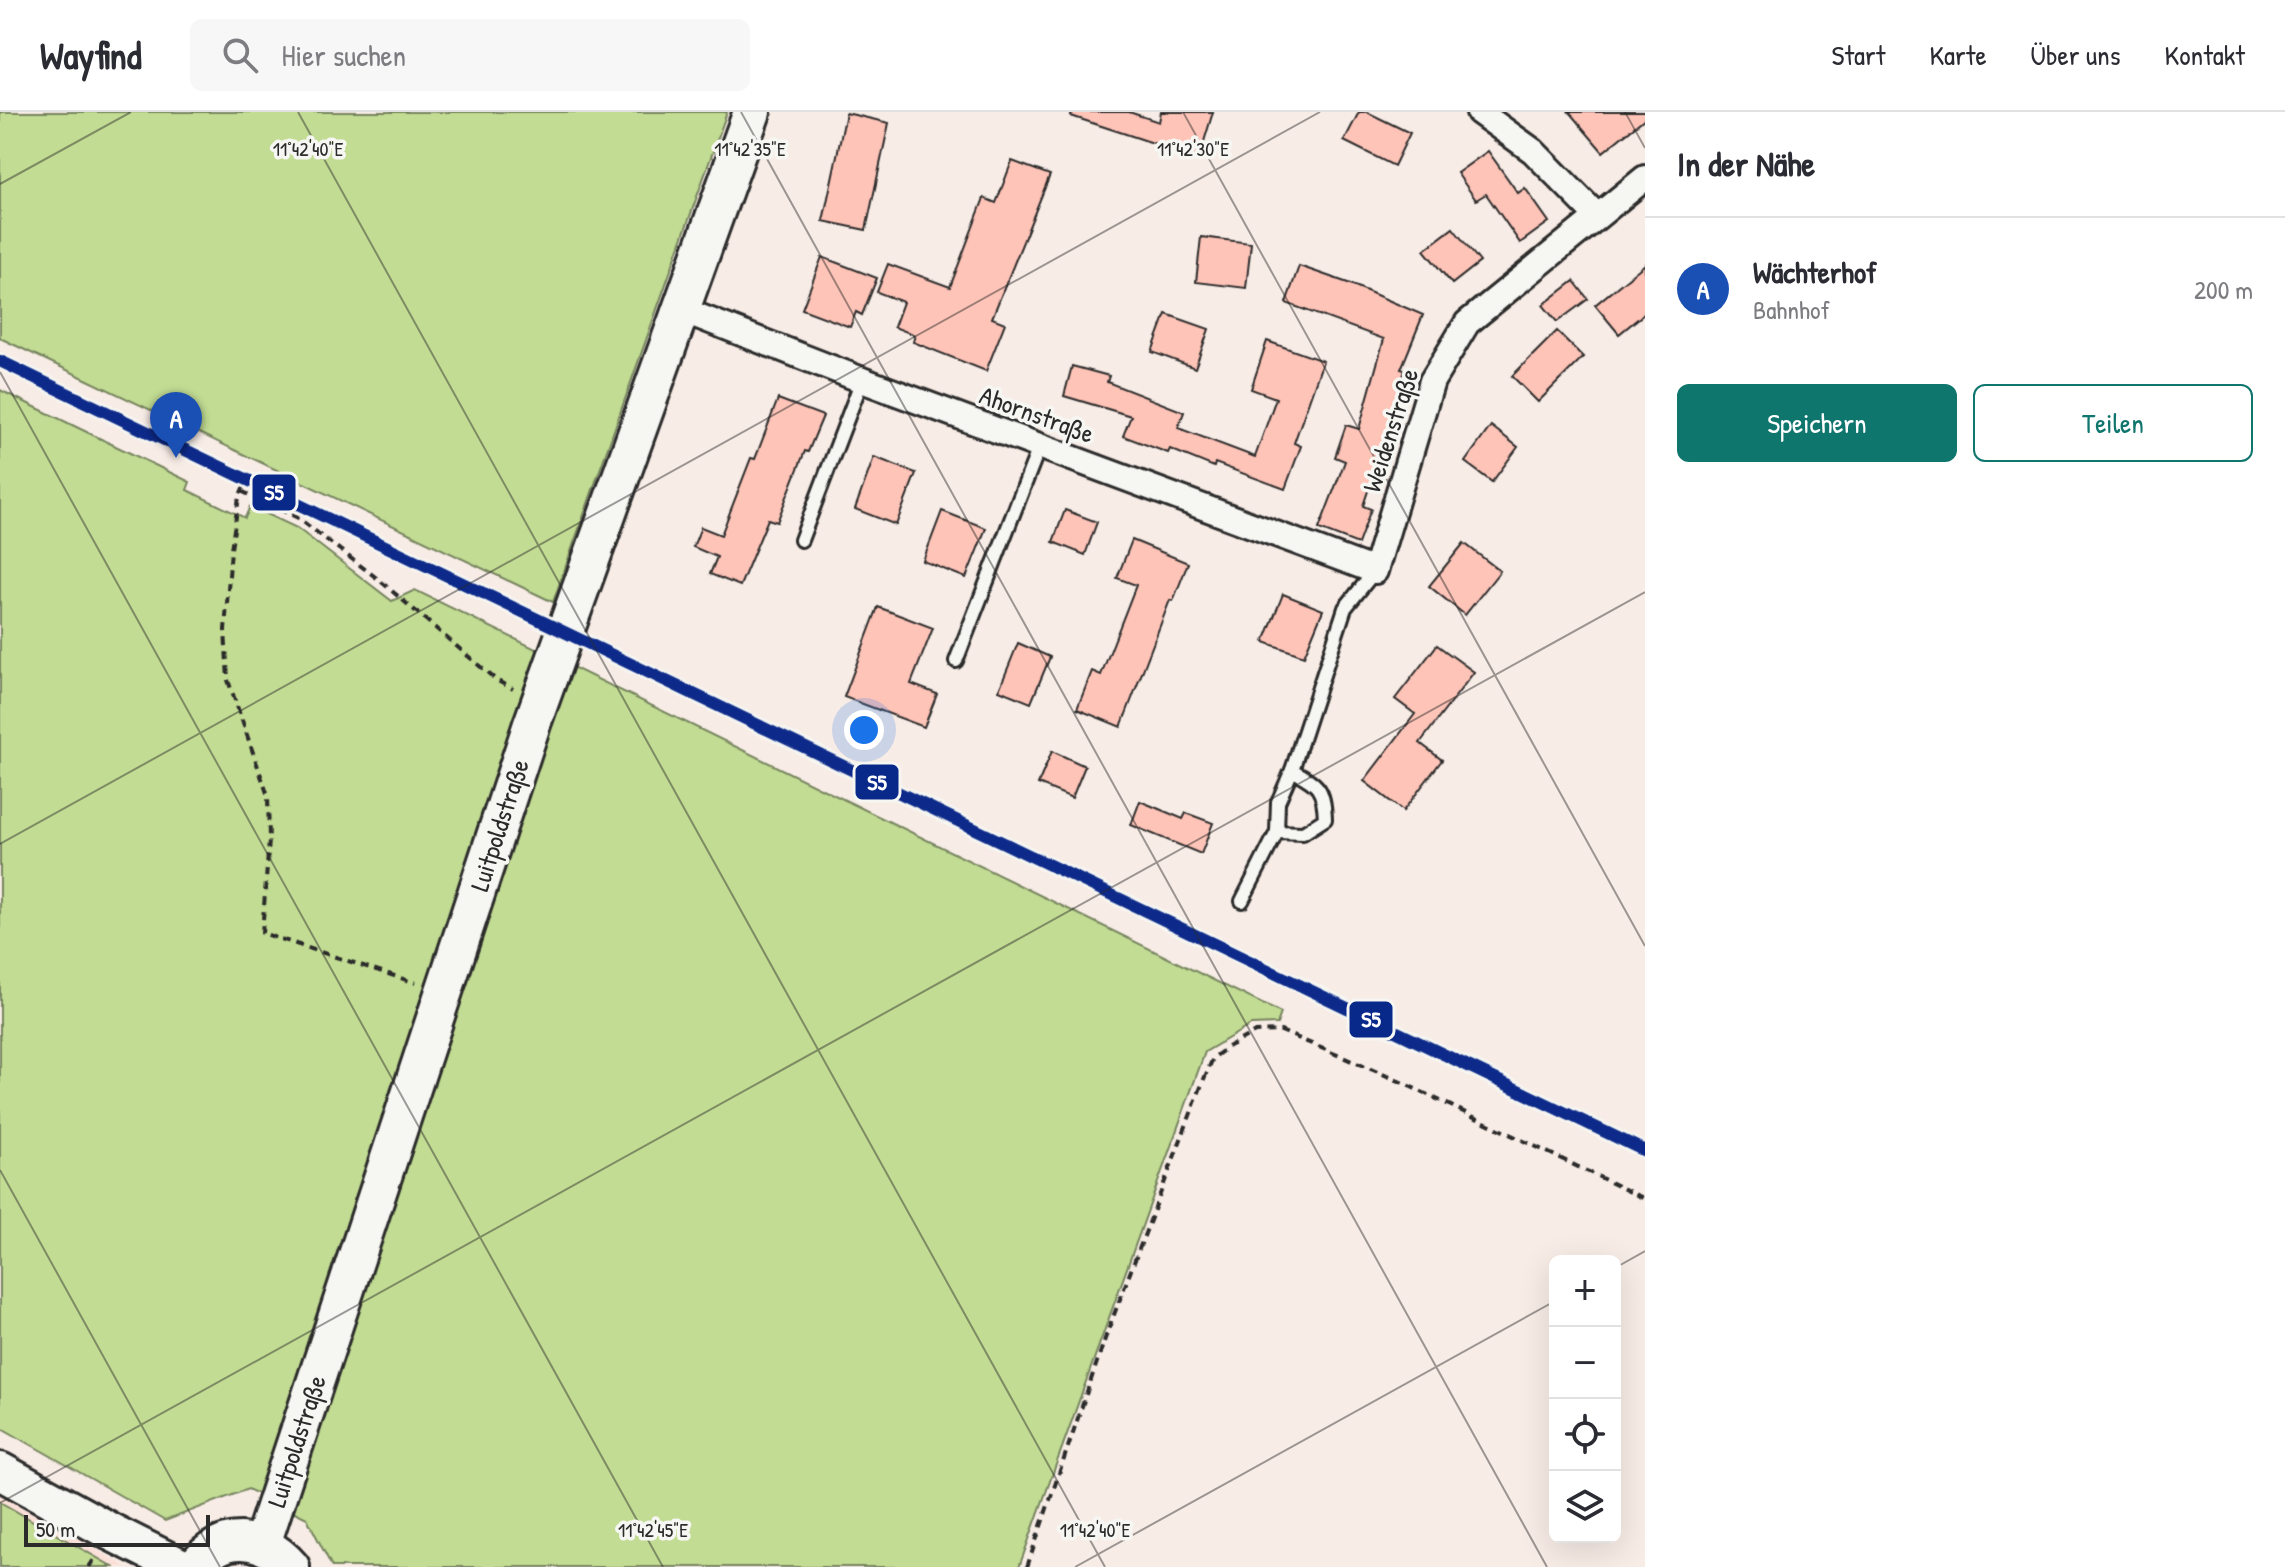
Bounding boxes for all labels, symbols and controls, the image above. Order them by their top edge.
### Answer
search box [190,19,750,91]
text: Wayfind [40,29,142,81]
icon: search [218,33,262,77]
text: Hier suchen [282,35,406,75]
text: Start [1832,36,1885,74]
text: Karte [1929,36,1987,74]
text: Über uns [2031,36,2121,74]
text: Kontakt [2165,36,2245,74]
text: 11°42'40"E [273,135,343,162]
text: 11°42'35"E [714,135,786,162]
text: 11°42'30"E [1157,135,1229,162]
text: In der Nähe [1677,141,1815,187]
text: Wächterhof [1753,252,1877,292]
text: A [1697,272,1709,307]
text: 200 m [2194,272,2253,307]
text: Bahnhof [1753,292,1830,327]
street label: Weidenstraße [1354,364,1426,496]
street label: Ahornstraße [975,377,1099,451]
button: Speichern [1677,384,1957,462]
button: Teilen [1973,384,2253,462]
pin: A [150,392,202,458]
line badge: S5 [251,473,297,512]
text: S5 [264,477,284,507]
your location [844,710,884,750]
street label: Luitpoldstraße [461,755,537,895]
line badge: S5 [854,763,900,801]
text: S5 [867,767,887,797]
line badge: S5 [1348,1000,1394,1039]
text: S5 [1361,1004,1381,1034]
map controls [1549,1255,1621,1543]
button: + [1549,1255,1621,1327]
button: − [1549,1327,1621,1399]
street label: Luitpoldstraße [258,1371,334,1511]
button: locate [1549,1399,1621,1471]
button: layers [1549,1471,1621,1543]
scale bar [24,1511,210,1547]
text: 50 m [36,1514,75,1544]
text: 11°42'45"E [618,1516,688,1543]
text: 11°42'40"E [1060,1516,1130,1543]

